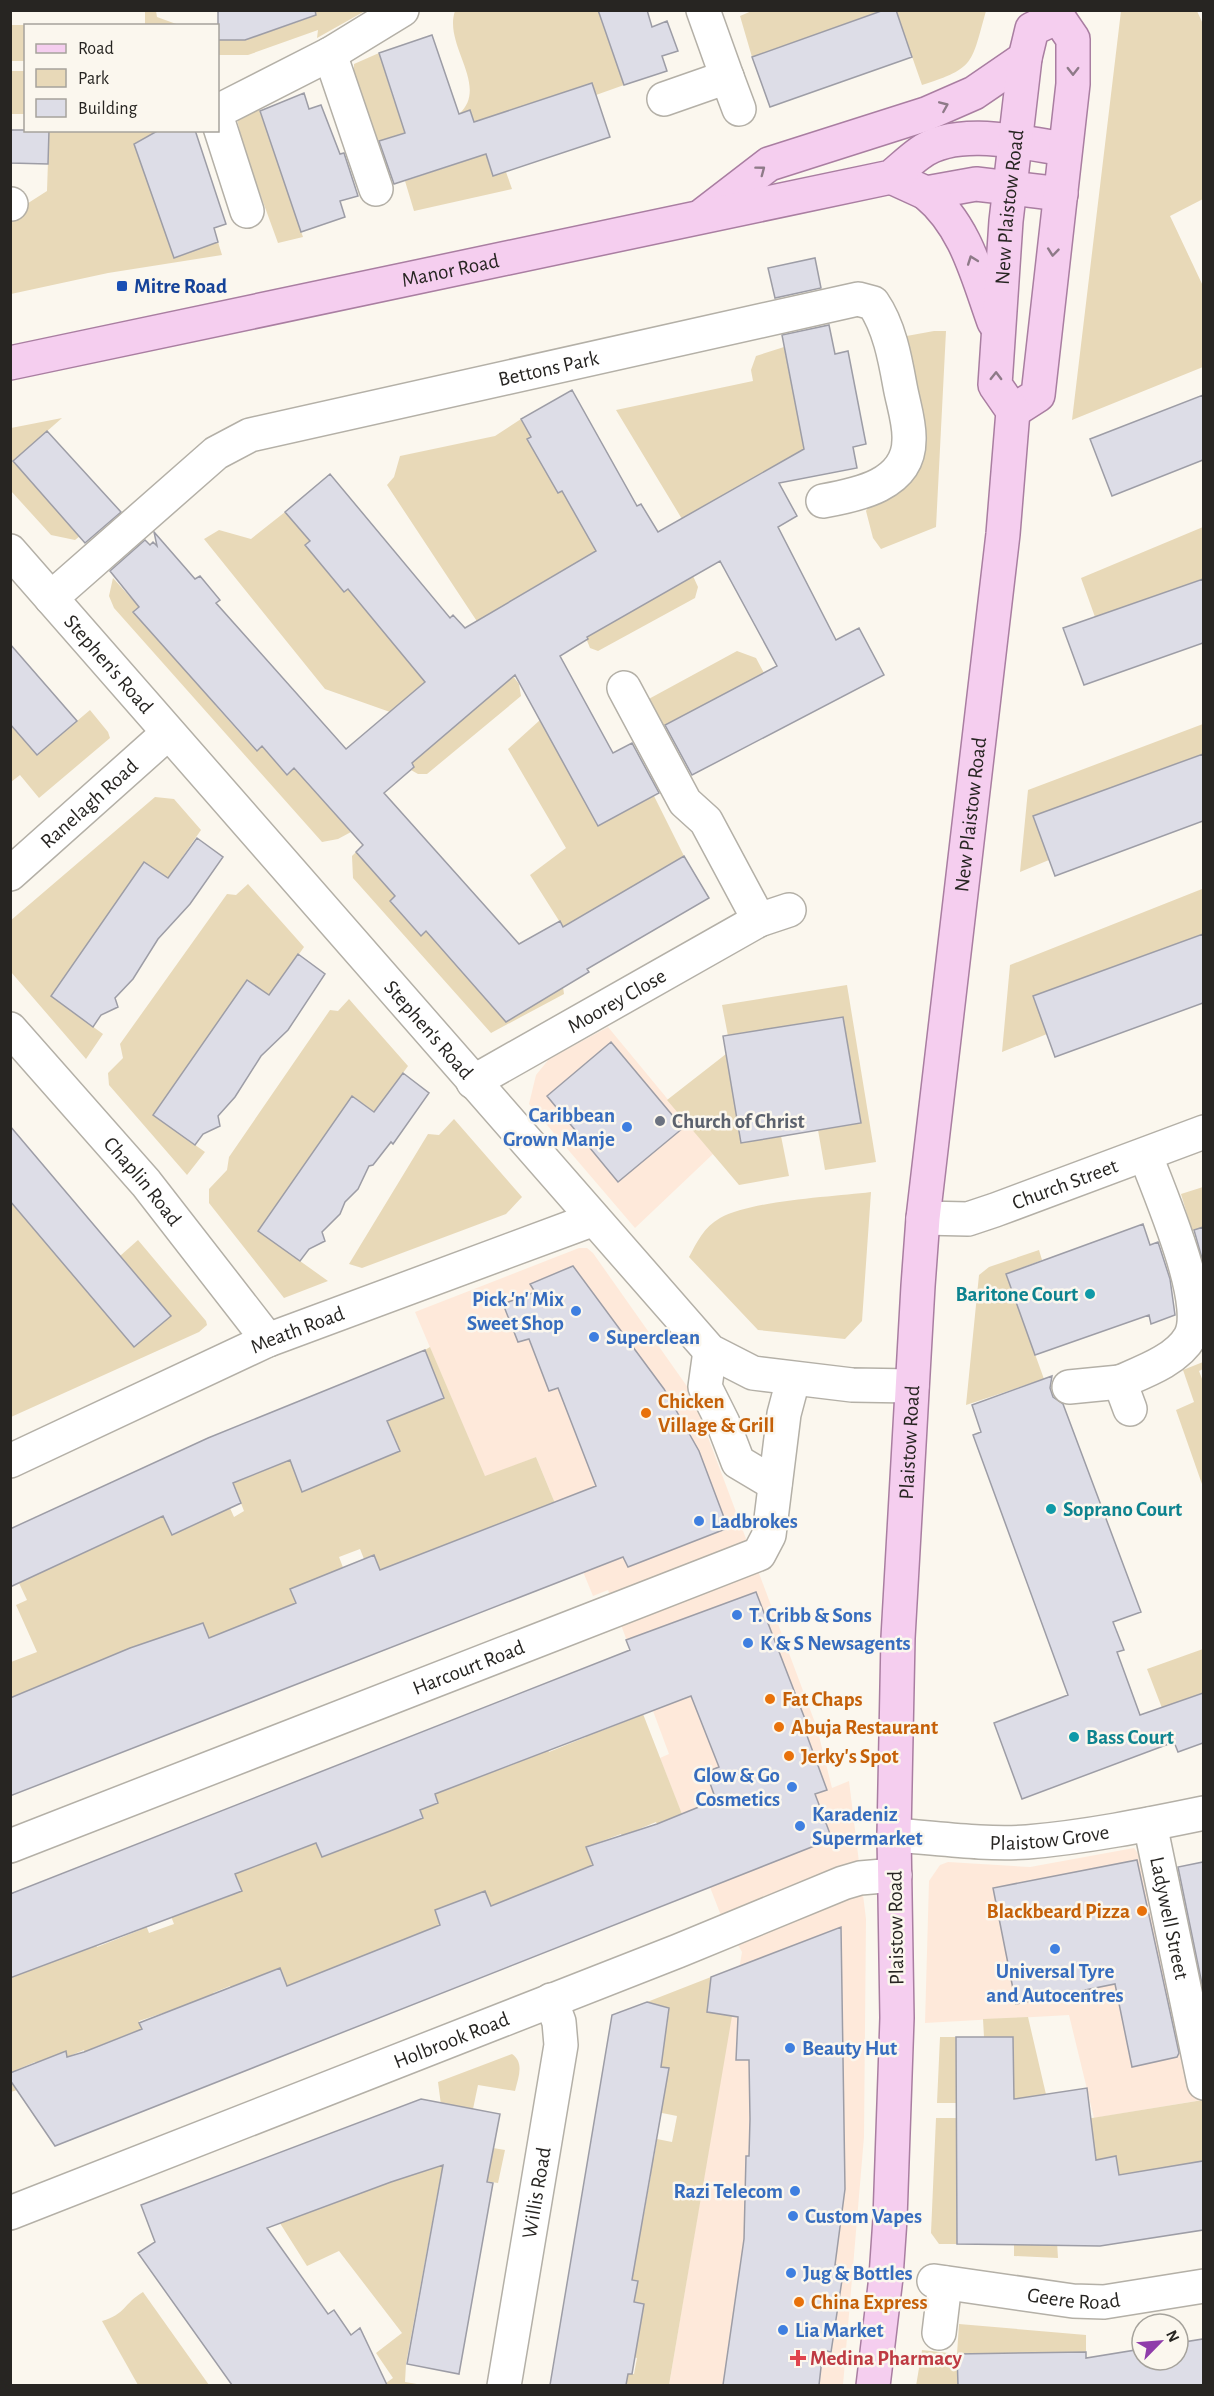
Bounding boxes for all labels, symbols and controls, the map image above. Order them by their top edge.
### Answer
legend [24,24,219,132]
text: Road [78,40,114,58]
one-way arrow [1067,66,1079,75]
text: Park [78,70,110,88]
text: Building [78,100,138,118]
one-way arrow [938,102,949,114]
street label: New Plaistow Road [991,128,1027,285]
one-way arrow [754,167,765,178]
one-way arrow [1047,247,1060,256]
street label: Manor Road [400,250,501,291]
one-way arrow [966,255,979,266]
place label: Mitre Road [134,276,227,297]
marker: Mitre Road [115,279,129,293]
street label: Bettons Park [496,347,601,390]
one-way arrow [990,371,1002,380]
street label: Stephen's Road [60,611,157,717]
street label: New Plaistow Road [951,736,990,893]
street label: Ranelagh Road [36,755,142,852]
street label: Moorey Close [564,965,669,1037]
street label: Stephen's Road [380,976,477,1083]
place label: Caribbean Grown Manje [503,1105,615,1150]
place label: Church of Christ [672,1111,805,1132]
marker: Church of Christ [653,1114,667,1128]
marker: Caribbean Grown Manje [620,1120,634,1134]
street label: Chaplin Road [100,1133,186,1230]
street label: Church Street [1009,1155,1121,1213]
place label: Baritone Court [955,1284,1078,1305]
marker: Baritone Court [1083,1287,1097,1301]
place label: Pick 'n' Mix Sweet Shop [467,1289,564,1334]
street label: Meath Road [247,1302,347,1357]
marker: Pick 'n' Mix Sweet Shop [569,1304,583,1318]
place label: Superclean [606,1327,700,1348]
marker: Superclean [587,1330,601,1344]
street label: Plaistow Road [895,1385,923,1500]
place label: Chicken Village & Grill [658,1391,775,1436]
marker: Chicken Village & Grill [639,1406,653,1420]
place label: Soprano Court [1063,1499,1182,1520]
marker: Soprano Court [1044,1502,1058,1516]
place label: Ladbrokes [711,1511,798,1532]
marker: Ladbrokes [692,1514,706,1528]
place label: T. Cribb & Sons [749,1605,872,1626]
marker: T. Cribb & Sons [730,1608,744,1622]
place label: K & S Newsagents [760,1633,911,1654]
street label: Harcourt Road [410,1636,527,1698]
marker: K & S Newsagents [741,1636,755,1650]
place label: Fat Chaps [782,1689,863,1710]
marker: Fat Chaps [763,1692,777,1706]
place label: Abuja Restaurant [791,1717,938,1738]
marker: Abuja Restaurant [772,1720,786,1734]
place label: Bass Court [1086,1727,1174,1748]
marker: Bass Court [1067,1730,1081,1744]
place label: Jerky's Spot [801,1746,899,1767]
marker: Jerky's Spot [782,1749,796,1763]
place label: Glow & Go Cosmetics [693,1765,780,1810]
marker: Glow & Go Cosmetics [785,1780,799,1794]
place label: Karadeniz Supermarket [812,1804,923,1849]
marker: Karadeniz Supermarket [793,1819,807,1833]
street label: Plaistow Grove [989,1821,1111,1853]
street label: Ladywell Street [1147,1855,1193,1982]
street label: Plaistow Road [885,1870,907,1985]
place label: Blackbeard Pizza [986,1901,1130,1922]
marker: Blackbeard Pizza [1135,1904,1149,1918]
marker: Universal Tyre and Autocentres [1048,1942,1062,1956]
place label: Universal Tyre and Autocentres [986,1961,1124,2006]
street label: Holbrook Road [391,2008,512,2072]
place label: Beauty Hut [802,2038,897,2059]
marker: Beauty Hut [783,2041,797,2055]
street label: Willis Road [518,2145,554,2240]
place label: Razi Telecom [673,2181,783,2202]
marker: Razi Telecom [788,2184,802,2198]
place label: Custom Vapes [805,2206,922,2227]
marker: Custom Vapes [786,2209,800,2223]
place label: Jug & Bottles [803,2263,913,2284]
marker: Jug & Bottles [784,2266,798,2280]
street label: Geere Road [1026,2284,1122,2313]
place label: China Express [811,2292,927,2313]
marker: China Express [792,2295,806,2309]
north arrow [1130,2312,1190,2372]
place label: Lia Market [795,2320,884,2341]
marker: Lia Market [776,2323,790,2337]
text: N [1163,2328,1182,2345]
place label: Medina Pharmacy [810,2348,962,2369]
marker: Medina Pharmacy [791,2351,805,2365]

